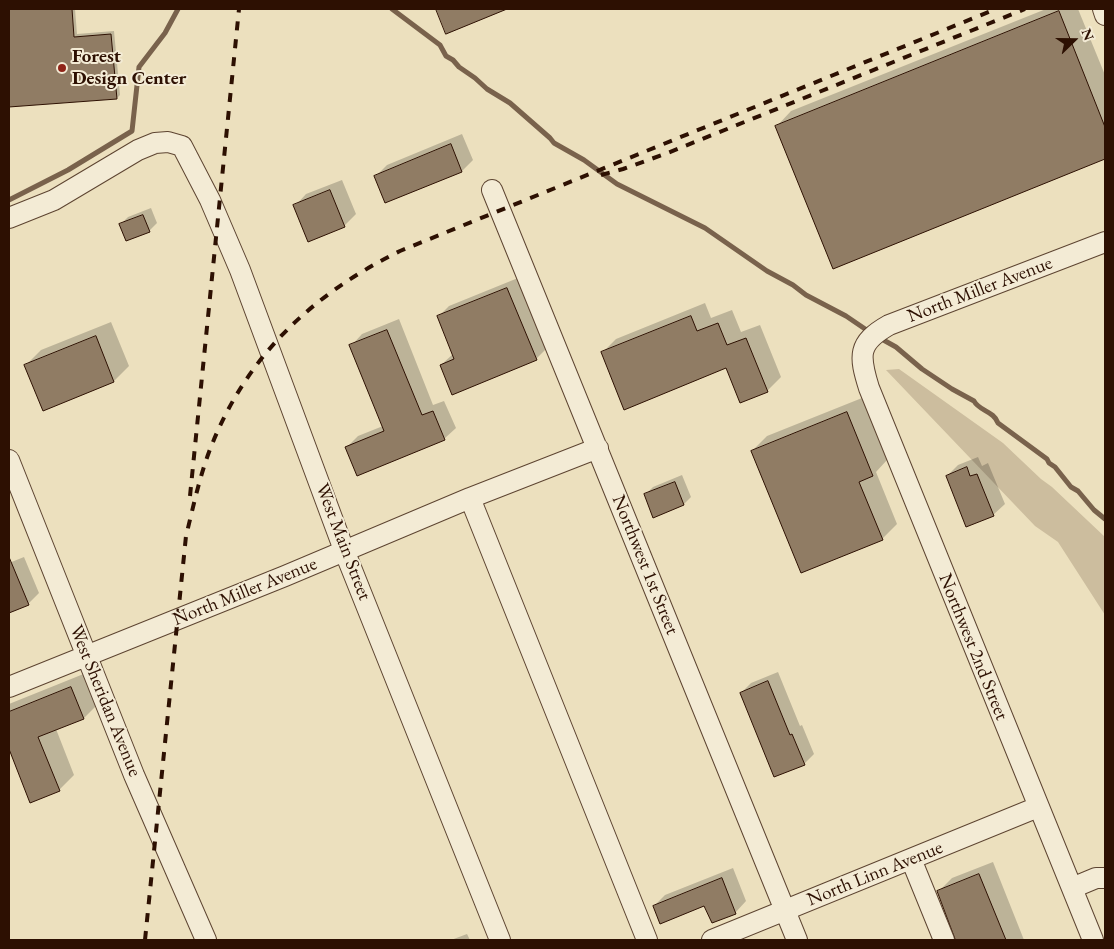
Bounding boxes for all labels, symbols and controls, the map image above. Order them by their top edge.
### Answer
north arrow [1049,15,1099,65]
text: N [1077,26,1098,43]
place label: Forest Design Center [72,46,186,90]
marker: Forest Design Center [56,62,68,74]
street label: North Miller Avenue [904,252,1056,328]
street label: West Main Street [310,480,376,604]
street label: Northwest 1st Street [607,492,683,638]
street label: North Miller Avenue [170,553,320,631]
street label: Northwest 2nd Street [933,570,1013,724]
street label: West Sheridan Avenue [64,622,146,780]
street label: North Linn Avenue [804,836,946,912]

